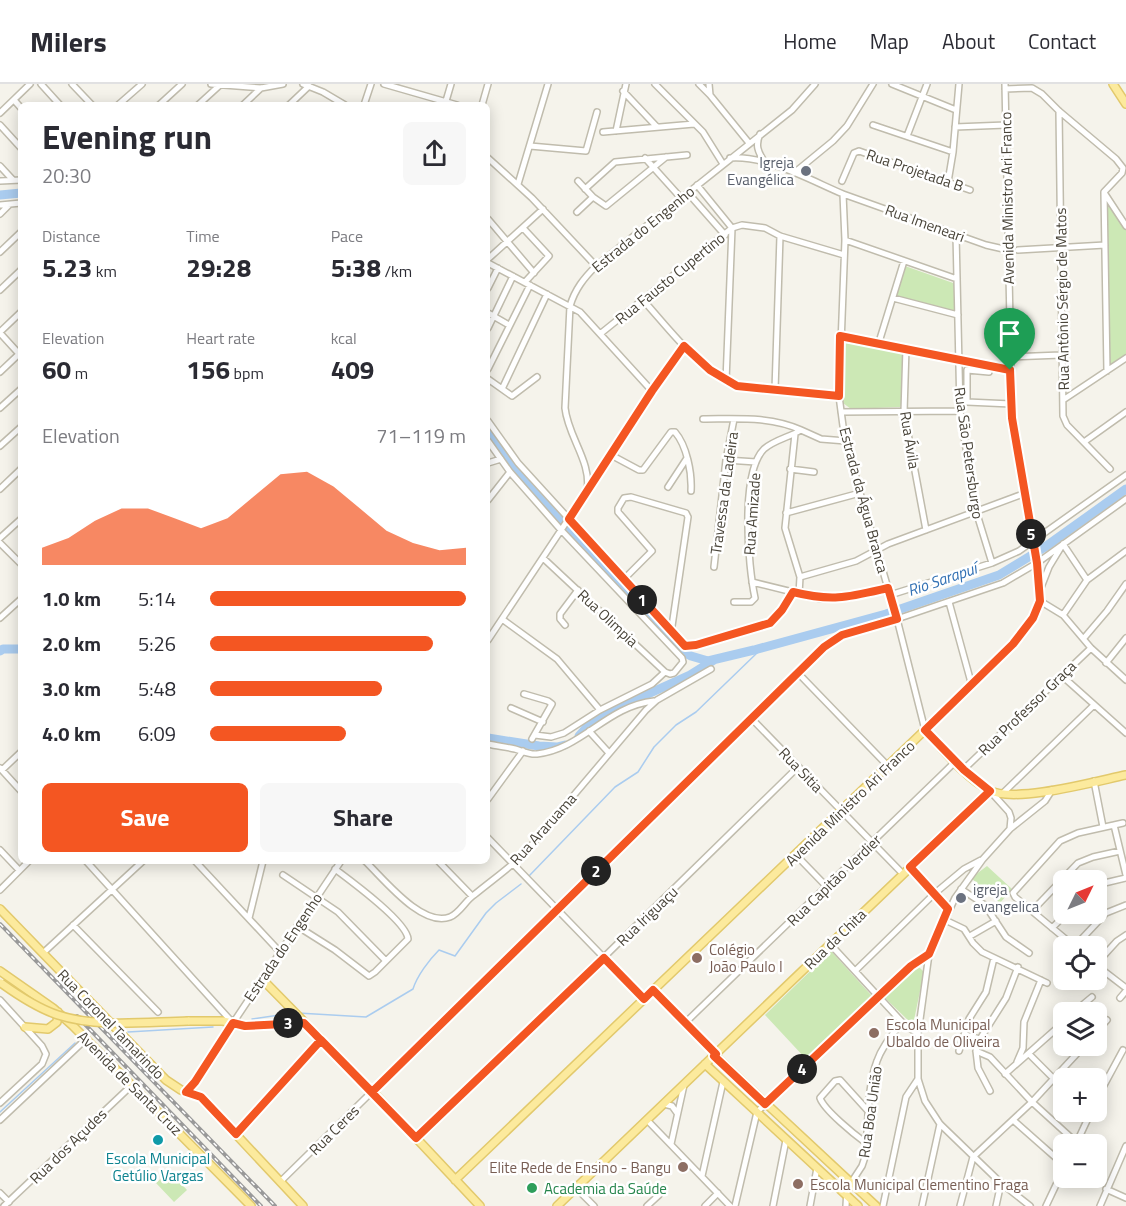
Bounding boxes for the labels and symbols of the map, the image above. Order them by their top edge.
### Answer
street label: Avenida Ministro Ari Franco [994,111,1020,284]
street label: Rua Projetada B [863,143,967,197]
place label: Igreja Evangélica [727,151,794,191]
marker: Igreja Evangélica [799,164,813,178]
street label: Estrada do Engenho [586,180,700,278]
street label: Rua Imeneari [882,198,968,248]
street label: Rua Antônio Sérgio de Matos [1049,207,1075,391]
street label: Rua Fausto Cupertino [610,226,730,330]
pin [984,308,1035,370]
street label: Rua São Petersburgo [948,386,990,520]
street label: Rua Ávila [894,409,926,471]
street label: Estrada da Água Branca [833,425,895,576]
street label: Travessa da Ladeira [704,430,744,556]
street label: Rua Amizade [738,472,766,556]
pin: 5 [1016,519,1046,549]
water label: Rio Sarapuí [904,555,983,602]
street label: Rua Olimpia [572,584,644,653]
pin: 1 [627,585,657,615]
street label: Rua Professor Graça [973,655,1082,761]
street label: Avenida Ministro Ari Franco [780,735,920,871]
street label: Rua Sitia [773,742,829,798]
street label: Rua Araruama [504,787,582,870]
street label: Rua Capitão Verdier [782,829,886,931]
pin: 2 [581,856,611,886]
north arrow [1053,870,1107,924]
place label: igreja evangelica [973,878,1040,918]
street label: Rua Iriguaçu [611,881,683,951]
street label: Estrada do Engenho [238,888,328,1006]
marker: igreja evangelica [954,891,968,905]
street label: Rua da Chita [799,903,872,975]
place label: Colégio João Paulo I [709,938,783,978]
marker: Colégio João Paulo I [690,951,704,965]
street label: Rua Coronel Tamarindo [52,964,170,1084]
pin: 3 [273,1008,303,1038]
place label: Escola Municipal Ubaldo de Oliveira [886,1013,1000,1053]
street label: Avenida de Santa Cruz [72,1025,188,1141]
marker: Escola Municipal Ubaldo de Oliveira [867,1026,881,1040]
pin: 4 [787,1054,817,1084]
street label: Rua Boa União [852,1065,888,1159]
street label: Rua Ceres [304,1100,364,1160]
street label: Rua dos Açudes [24,1103,112,1189]
marker: Escola Municipal Getúlio Vargas [151,1133,165,1147]
place label: Escola Municipal Getúlio Vargas [106,1147,210,1187]
place label: Elite Rede de Ensino - Bangu [489,1156,671,1179]
marker: Elite Rede de Ensino - Bangu [676,1160,690,1174]
place label: Escola Municipal Clementino Fraga [810,1173,1029,1196]
place label: Academia da Saúde [544,1177,667,1200]
marker: Escola Municipal Clementino Fraga [791,1177,805,1191]
marker: Academia da Saúde [525,1181,539,1195]

